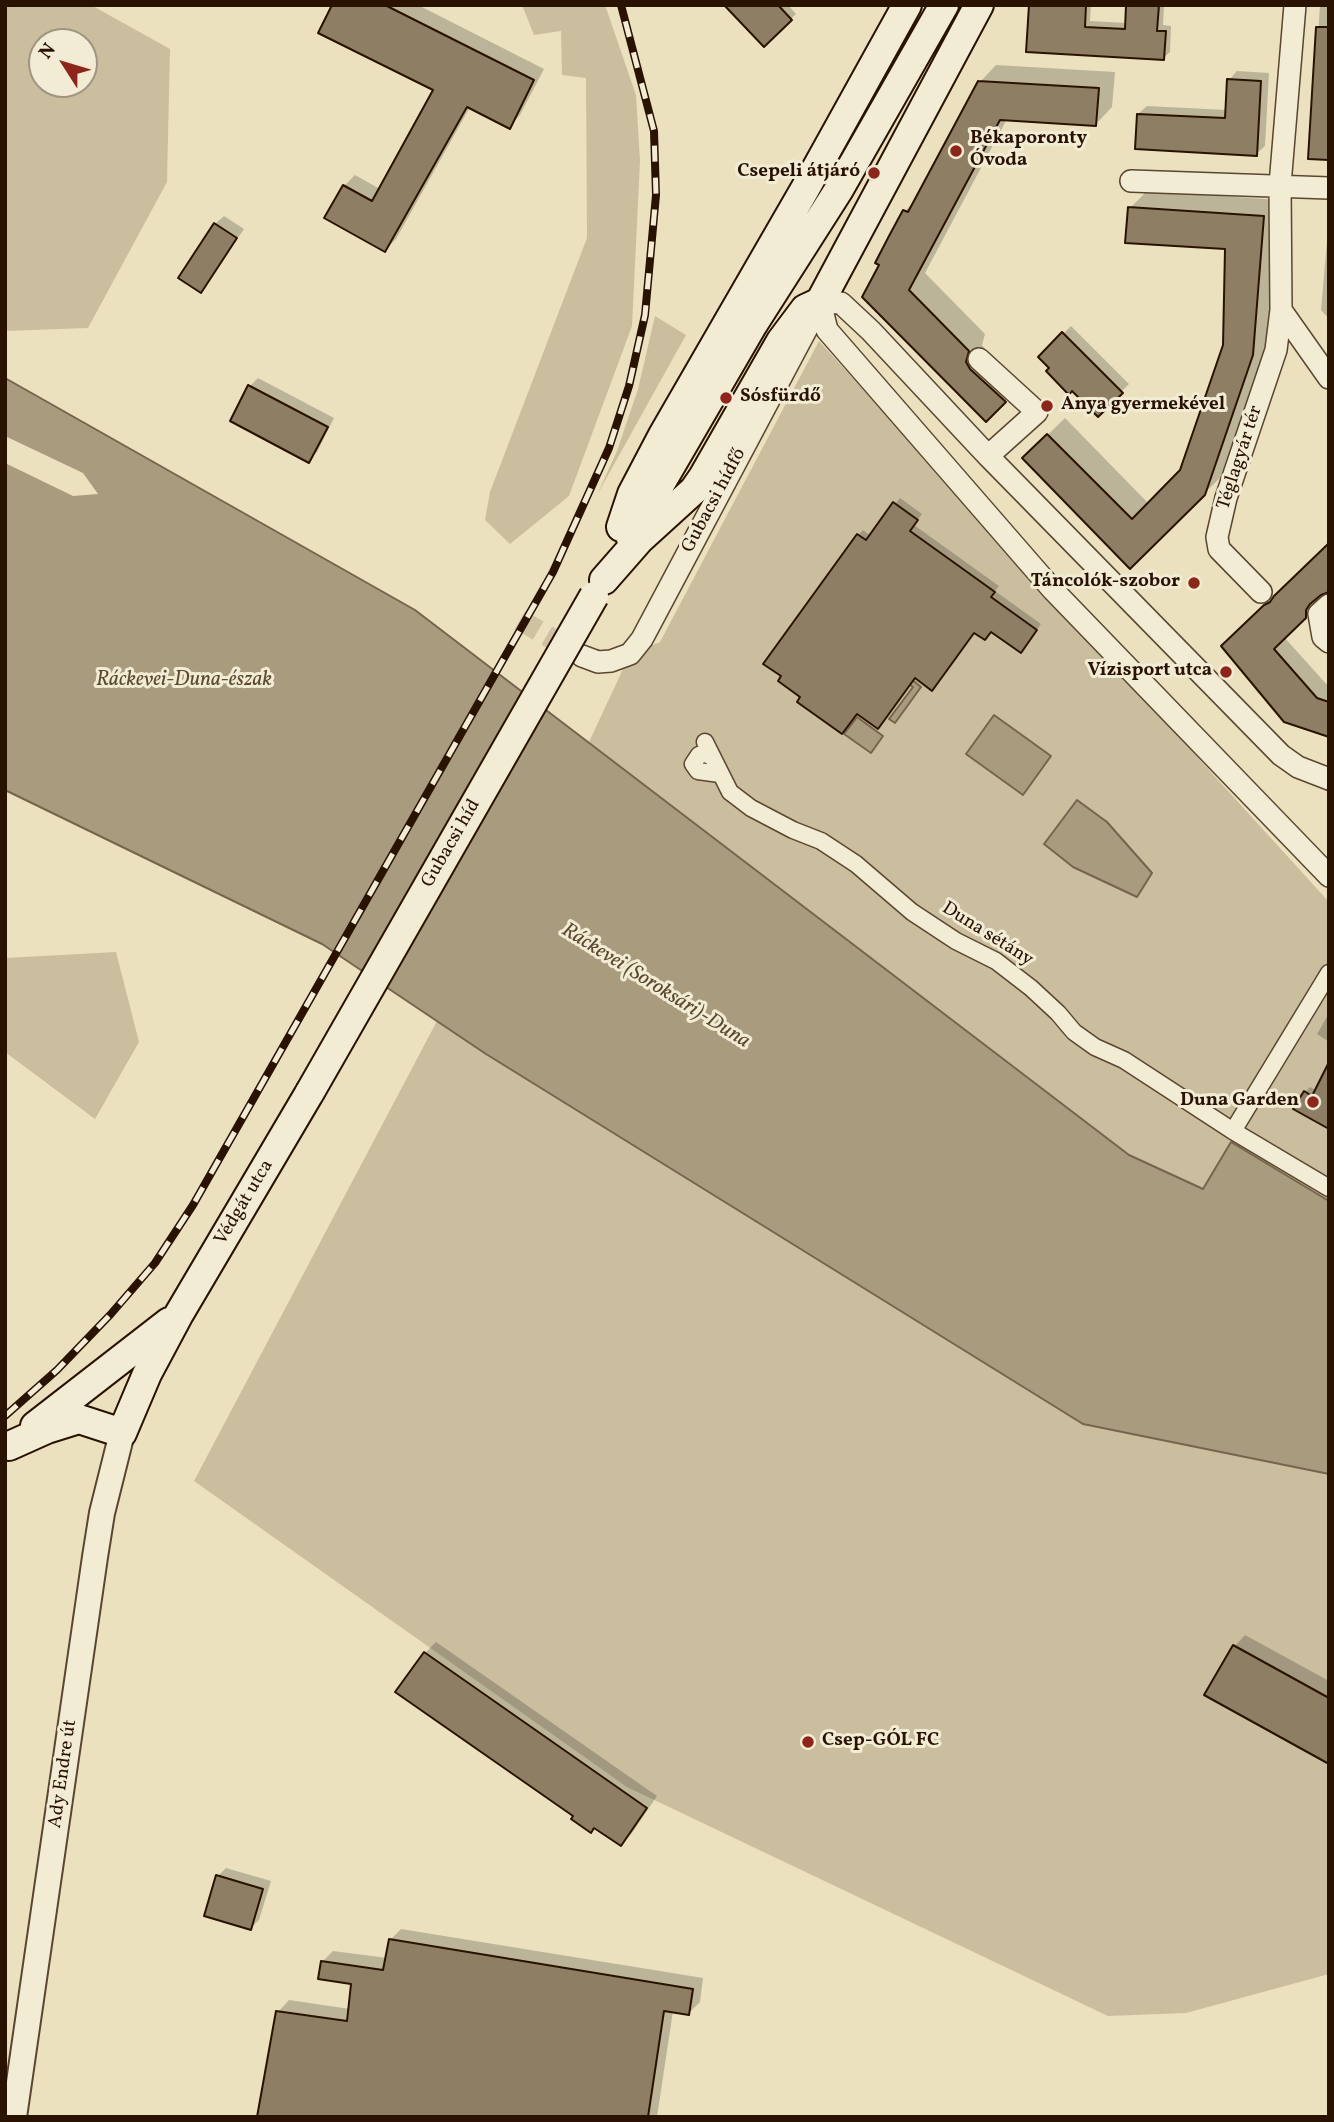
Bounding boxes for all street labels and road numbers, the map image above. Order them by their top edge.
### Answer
street label: Téglagyár tér [1213,403,1269,513]
street label: Gubacsi hídfő [678,445,752,557]
street label: Gubacsi híd [418,796,486,892]
street label: Duna sétány [937,898,1037,972]
street label: Védgát utca [211,1156,279,1250]
street label: Ady Endre út [45,1718,83,1830]

